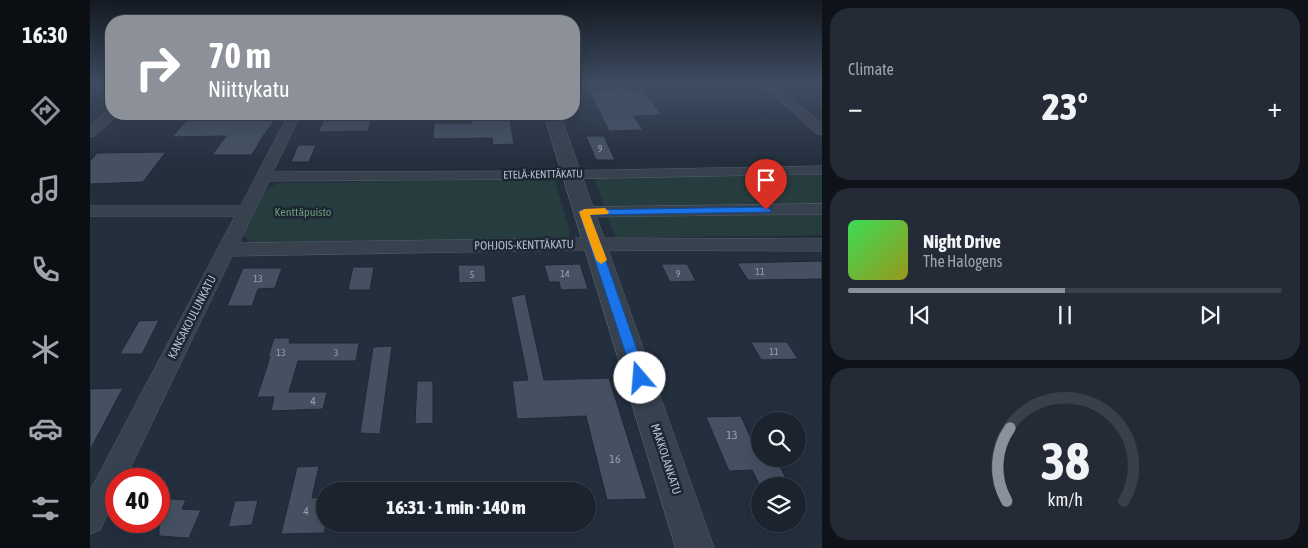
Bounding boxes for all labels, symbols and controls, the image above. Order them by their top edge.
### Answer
text: 16:30 [22,22,68,48]
icon: right [125,35,190,100]
text: 70 m [208,35,271,75]
text: Climate [848,60,894,78]
text: Niittykatu [208,76,290,102]
text: 23° [1042,85,1088,128]
text: − [848,91,863,123]
text: + [1267,91,1282,123]
icon: directions [28,93,63,128]
house number: 9 [598,143,603,154]
pin [745,159,787,210]
icon: arrive [752,166,780,194]
street label: ETELÄ-KENTTÄKATU [503,167,583,181]
icon: music [28,172,63,207]
park label: Kenttäpuisto [275,205,332,219]
text: Night Drive [923,230,1001,252]
street label: POHJOIS-KENTTÄKATU [474,237,574,253]
icon: phone [28,252,63,287]
text: The Halogens [923,252,1003,270]
house number: 11 [755,266,765,277]
house number: 14 [560,268,570,279]
house number: 9 [676,268,681,279]
house number: 5 [470,269,475,280]
street label: KANSAKOULUNKATU [165,273,219,361]
house number: 13 [253,273,263,284]
icon: previous [906,301,934,329]
icon: pause [1051,301,1079,329]
icon: next [1196,301,1224,329]
icon: climate [28,332,63,367]
house number: 11 [769,346,779,357]
house number: 13 [276,347,286,358]
house number: 3 [334,347,339,358]
position arrow [613,351,665,403]
house number: 4 [310,394,316,408]
icon: car [28,411,63,446]
map controls [751,412,806,532]
button: search [751,412,806,467]
street label: MAKKOLANKATU [648,422,684,496]
house number: 13 [726,428,738,442]
text: 38 [1041,431,1089,491]
house number: 16 [609,452,621,466]
speed limit sign: 40 [105,468,170,533]
button: layers [751,477,806,532]
text: km/h [1047,489,1083,510]
icon: filters [28,491,63,526]
text: 16:31 · 1 min · 140 m [386,496,526,518]
house number: 4 [303,504,309,518]

